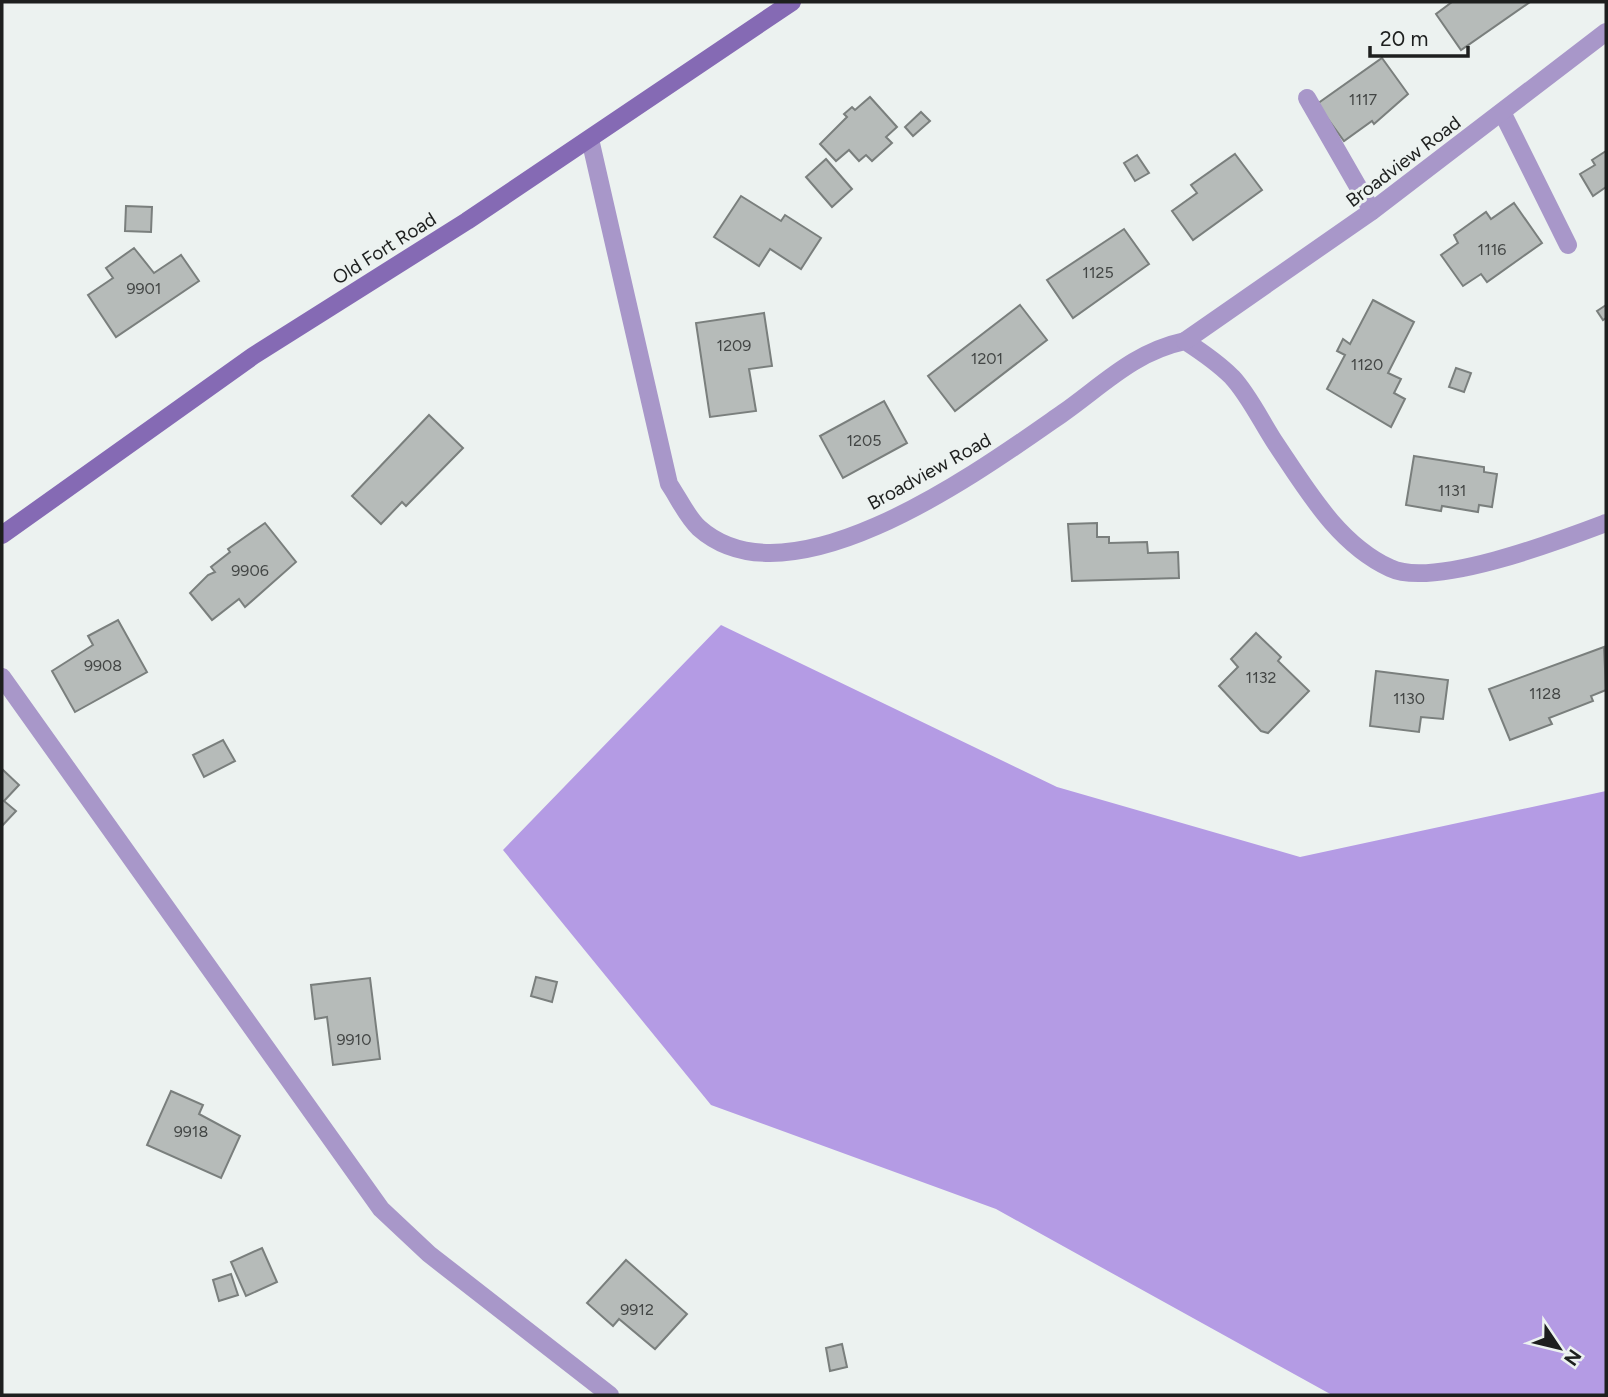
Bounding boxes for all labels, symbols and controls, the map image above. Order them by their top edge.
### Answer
scale bar [1370,14,1468,58]
text: 20 m [1380,26,1428,51]
house number: 1117 [1349,90,1378,109]
street label: Broadview Road [1341,111,1465,212]
street label: Old Fort Road [328,207,440,289]
house number: 1116 [1478,240,1506,259]
house number: 1125 [1082,263,1114,282]
house number: 9901 [127,279,161,298]
house number: 1209 [717,336,751,355]
house number: 1201 [971,349,1003,368]
house number: 1120 [1351,355,1383,374]
street label: Broadview Road [863,428,995,515]
house number: 1205 [846,431,882,450]
house number: 1131 [1438,481,1466,500]
house number: 9906 [231,561,269,580]
house number: 9908 [84,656,122,675]
house number: 1132 [1246,668,1276,687]
house number: 1128 [1529,684,1561,703]
house number: 1130 [1393,689,1425,708]
house number: 9910 [337,1030,371,1049]
house number: 9918 [174,1122,208,1141]
house number: 9912 [620,1300,654,1319]
north arrow [1524,1313,1594,1383]
text: N [1559,1345,1586,1370]

